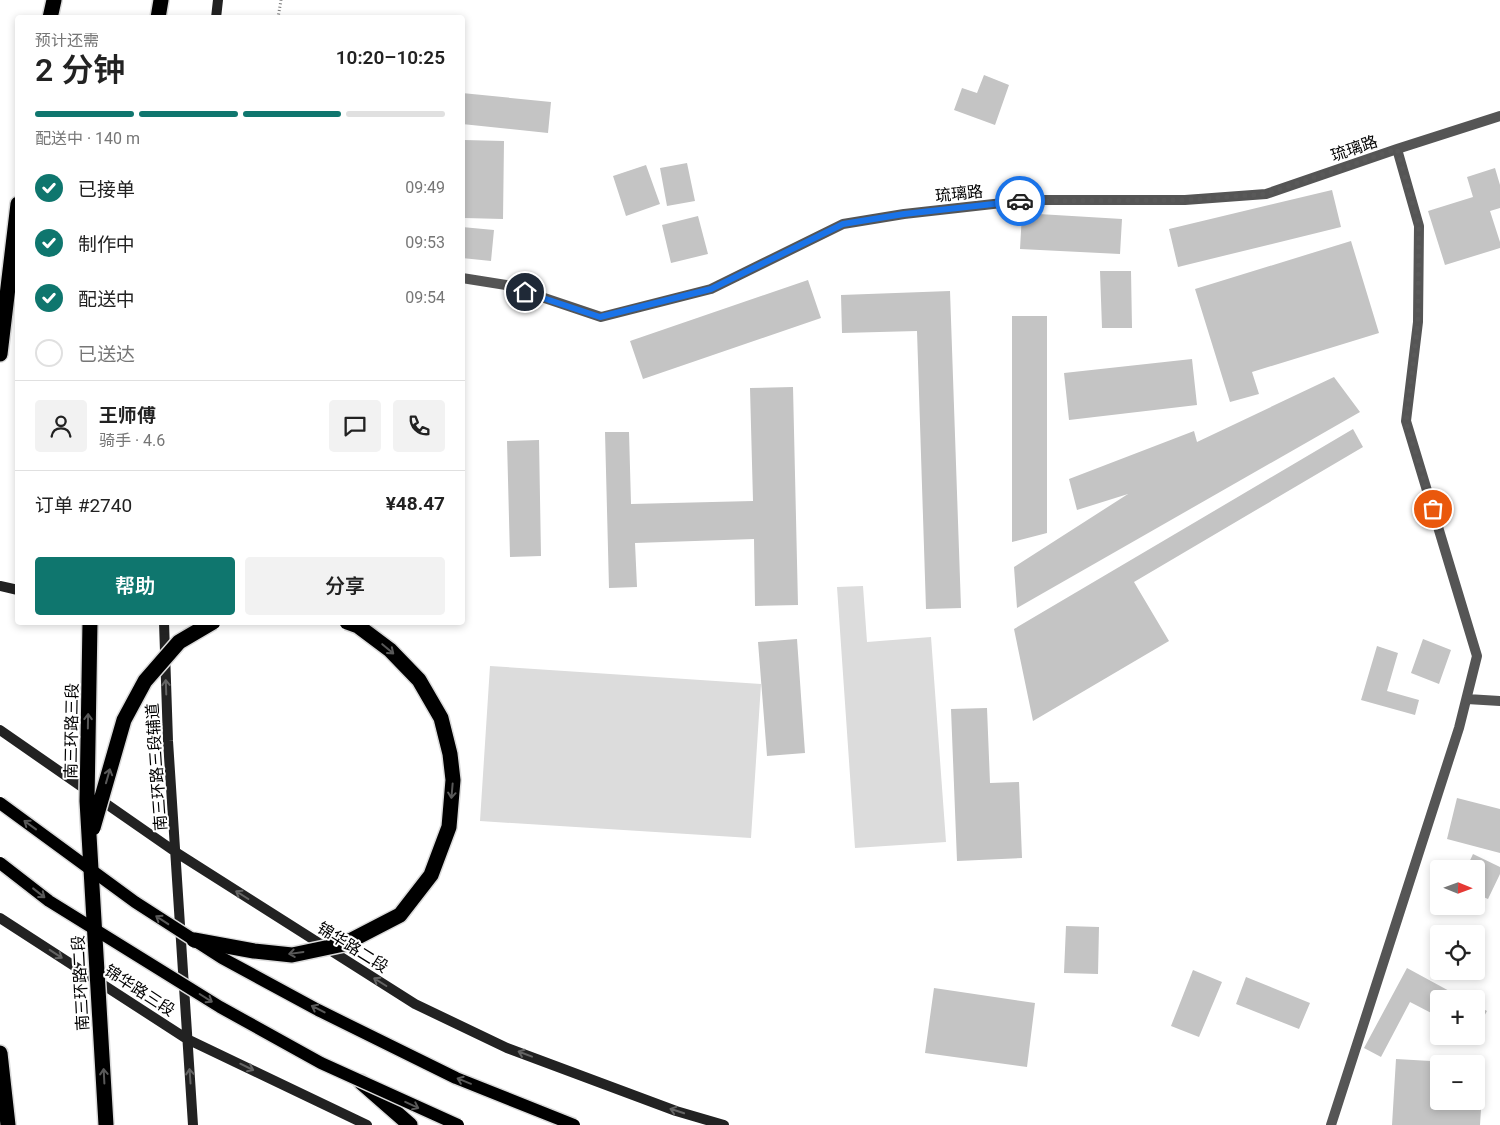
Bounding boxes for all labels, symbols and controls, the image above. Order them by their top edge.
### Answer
text: 预计还需 [35,31,99,50]
text: 10:20–10:25 [336,46,445,69]
text: 2 分钟 [35,51,125,89]
text: 配送中 · 140 m [35,129,140,148]
street label: 琉璃路 [1328,132,1380,165]
icon: check [35,174,63,202]
courier [995,176,1045,226]
text: 已接单 [78,178,135,201]
text: 09:49 [405,178,445,197]
street label: 琉璃路 [934,182,984,205]
icon: car [1006,187,1034,215]
icon: check [35,229,63,257]
text: 制作中 [78,233,135,256]
text: 09:53 [405,233,445,252]
pin [504,271,546,313]
icon: home [511,278,539,306]
icon: check [35,284,63,312]
text: 配送中 [78,288,135,311]
text: 09:54 [405,288,445,307]
text: 已送达 [78,343,135,366]
button: person [35,400,87,452]
button: chat [329,400,381,452]
button: phone [393,400,445,452]
text: 王师傅 [99,404,156,427]
text: 骑手 · 4.6 [99,431,165,450]
pin [1412,488,1454,530]
text: ¥48.47 [386,492,445,515]
text: 订单 #2740 [35,494,132,517]
icon: bag [1419,495,1447,523]
button: 帮助 [35,557,235,615]
button: 分享 [245,557,445,615]
one-way arrow [381,643,394,654]
one-way arrow [162,679,171,695]
street label: 南三环路三段 [61,683,82,779]
street label: 南三环路三段辅道 [143,702,170,831]
one-way arrow [83,713,93,729]
one-way arrow [104,768,113,784]
one-way arrow [447,783,457,799]
one-way arrow [23,820,37,830]
north arrow [1430,860,1485,915]
map controls [1430,860,1485,1110]
one-way arrow [32,888,46,898]
one-way arrow [236,889,250,899]
one-way arrow [155,914,169,925]
street label: 锦华路二段 [314,918,392,977]
button: locate [1430,925,1485,980]
street label: 南三环路二段 [68,935,92,1031]
one-way arrow [288,948,304,958]
one-way arrow [48,949,62,959]
street label: 锦华路三段 [101,961,178,1020]
one-way arrow [373,976,387,986]
button: + [1430,990,1485,1045]
one-way arrow [198,993,212,1003]
one-way arrow [311,1004,326,1013]
one-way arrow [517,1049,533,1058]
button: − [1430,1055,1485,1110]
one-way arrow [239,1063,254,1073]
one-way arrow [99,1069,108,1085]
one-way arrow [185,1069,195,1085]
one-way arrow [457,1076,472,1085]
one-way arrow [404,1100,419,1110]
one-way arrow [670,1106,685,1115]

